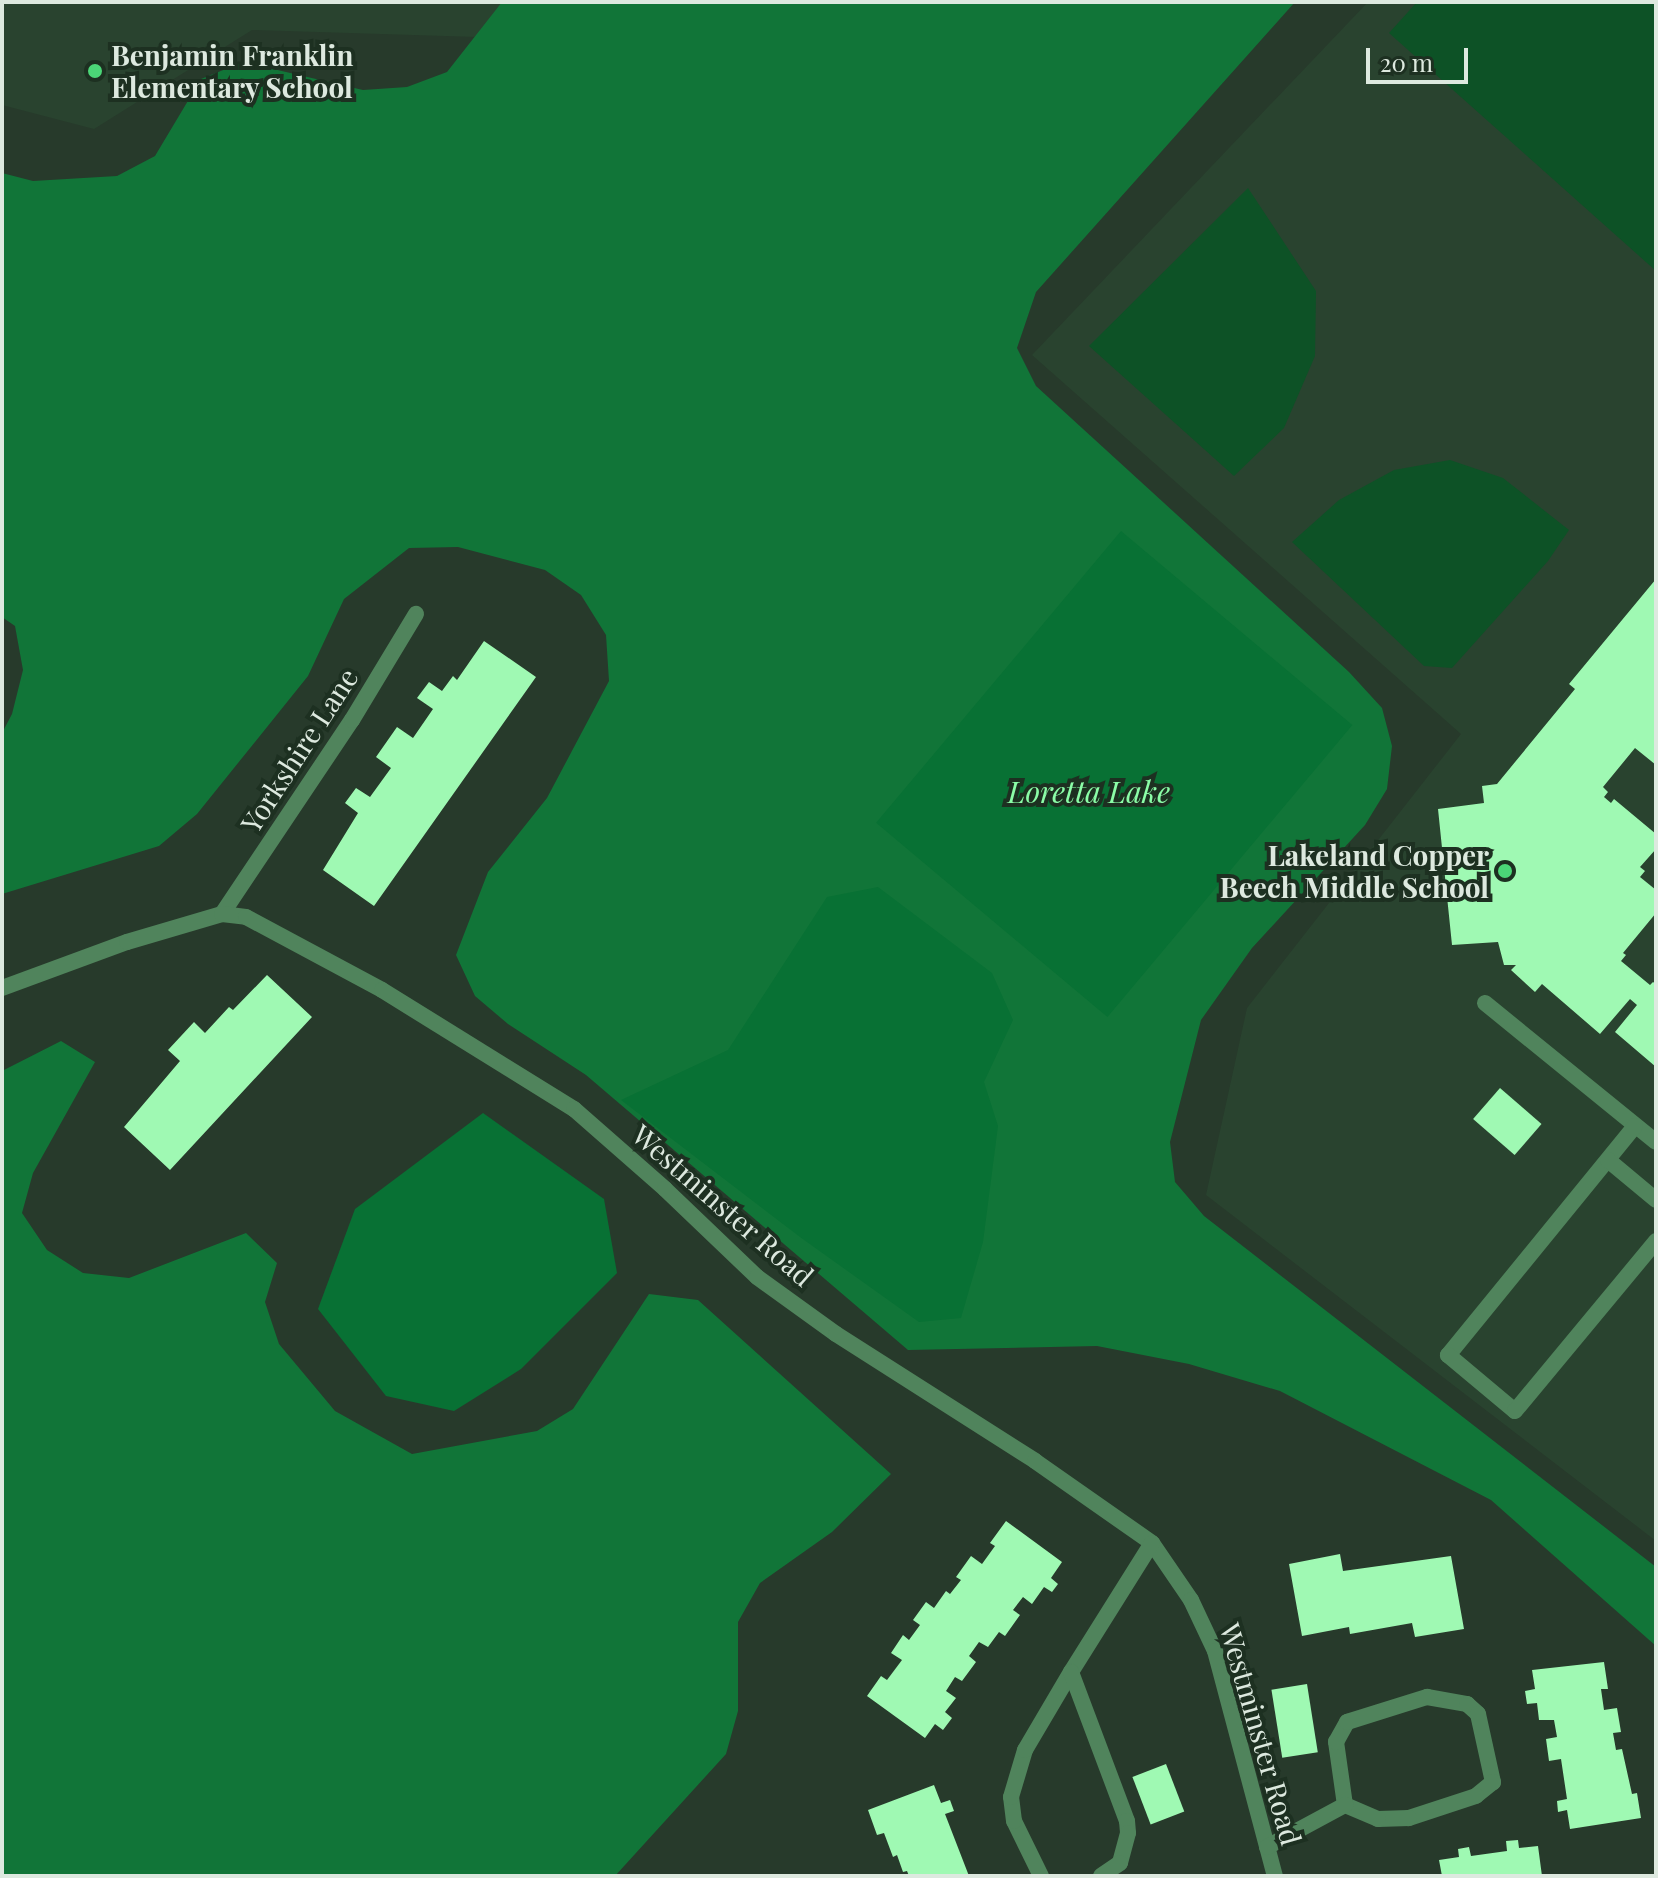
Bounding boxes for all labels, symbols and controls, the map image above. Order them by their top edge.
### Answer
scale bar [1370,32,1472,82]
place label: Benjamin Franklin Elementary School [111,38,353,104]
text: 20 m [1380,46,1433,78]
marker: Benjamin Franklin Elementary School [86,62,104,80]
street label: Yorkshire Lane [233,662,365,838]
water label: Loretta Lake [1008,773,1170,809]
place label: Lakeland Copper Beech Middle School [1220,838,1489,904]
marker: Lakeland Copper Beech Middle School [1496,862,1514,880]
street label: Westminster Road [625,1117,821,1293]
street label: Westminster Road [1213,1619,1309,1849]

